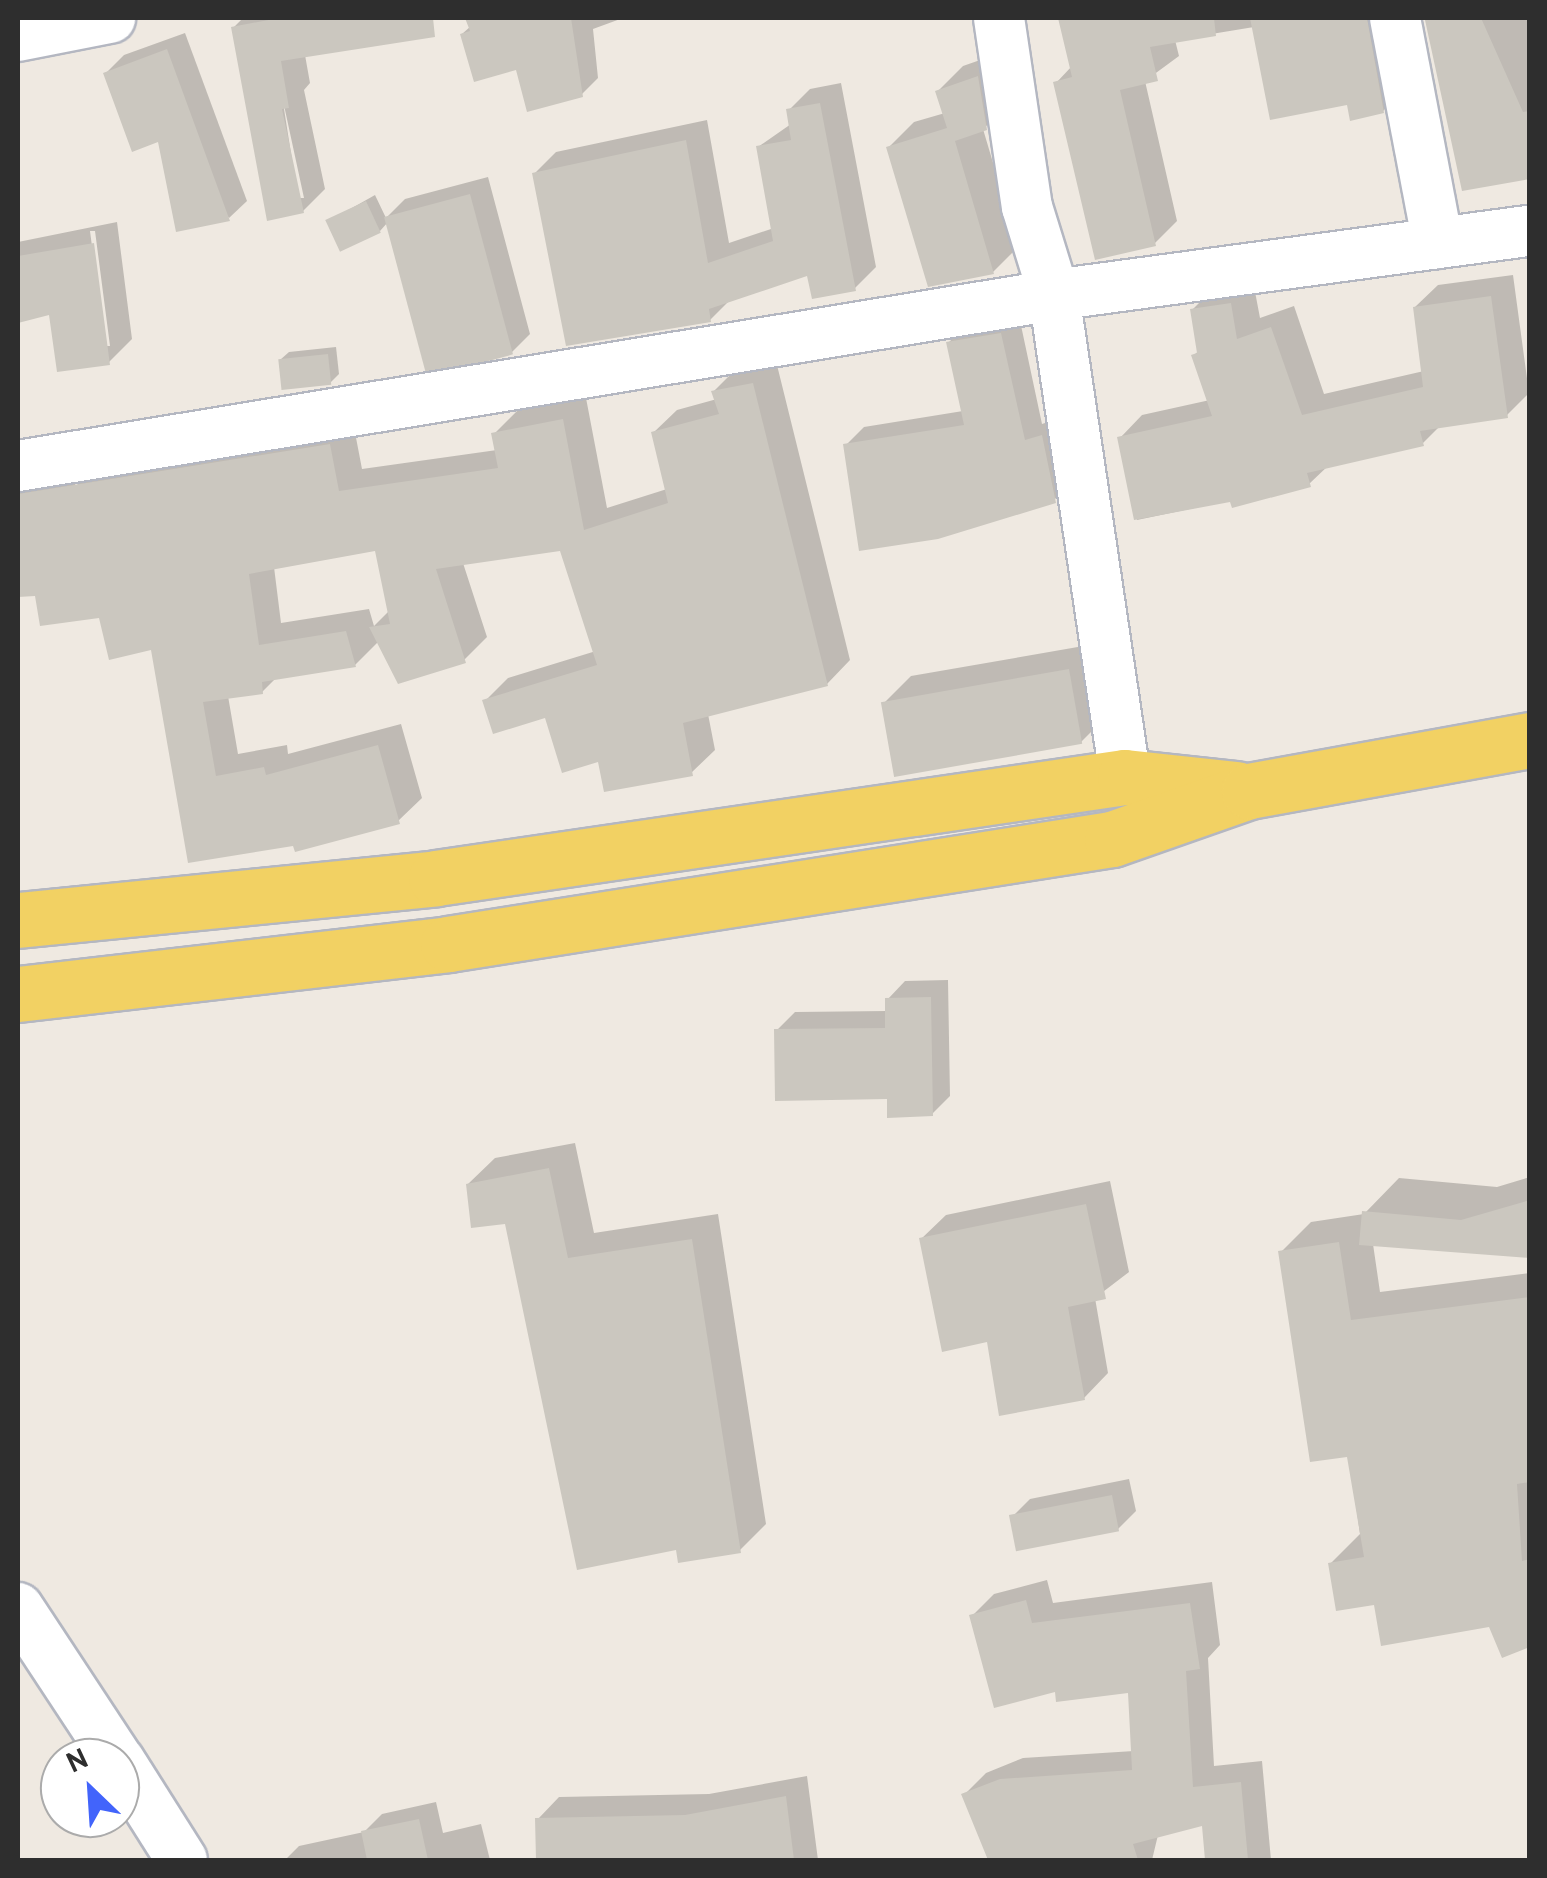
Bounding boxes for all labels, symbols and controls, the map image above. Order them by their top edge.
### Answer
north arrow [40,1738,140,1838]
text: N [61,1742,95,1783]

